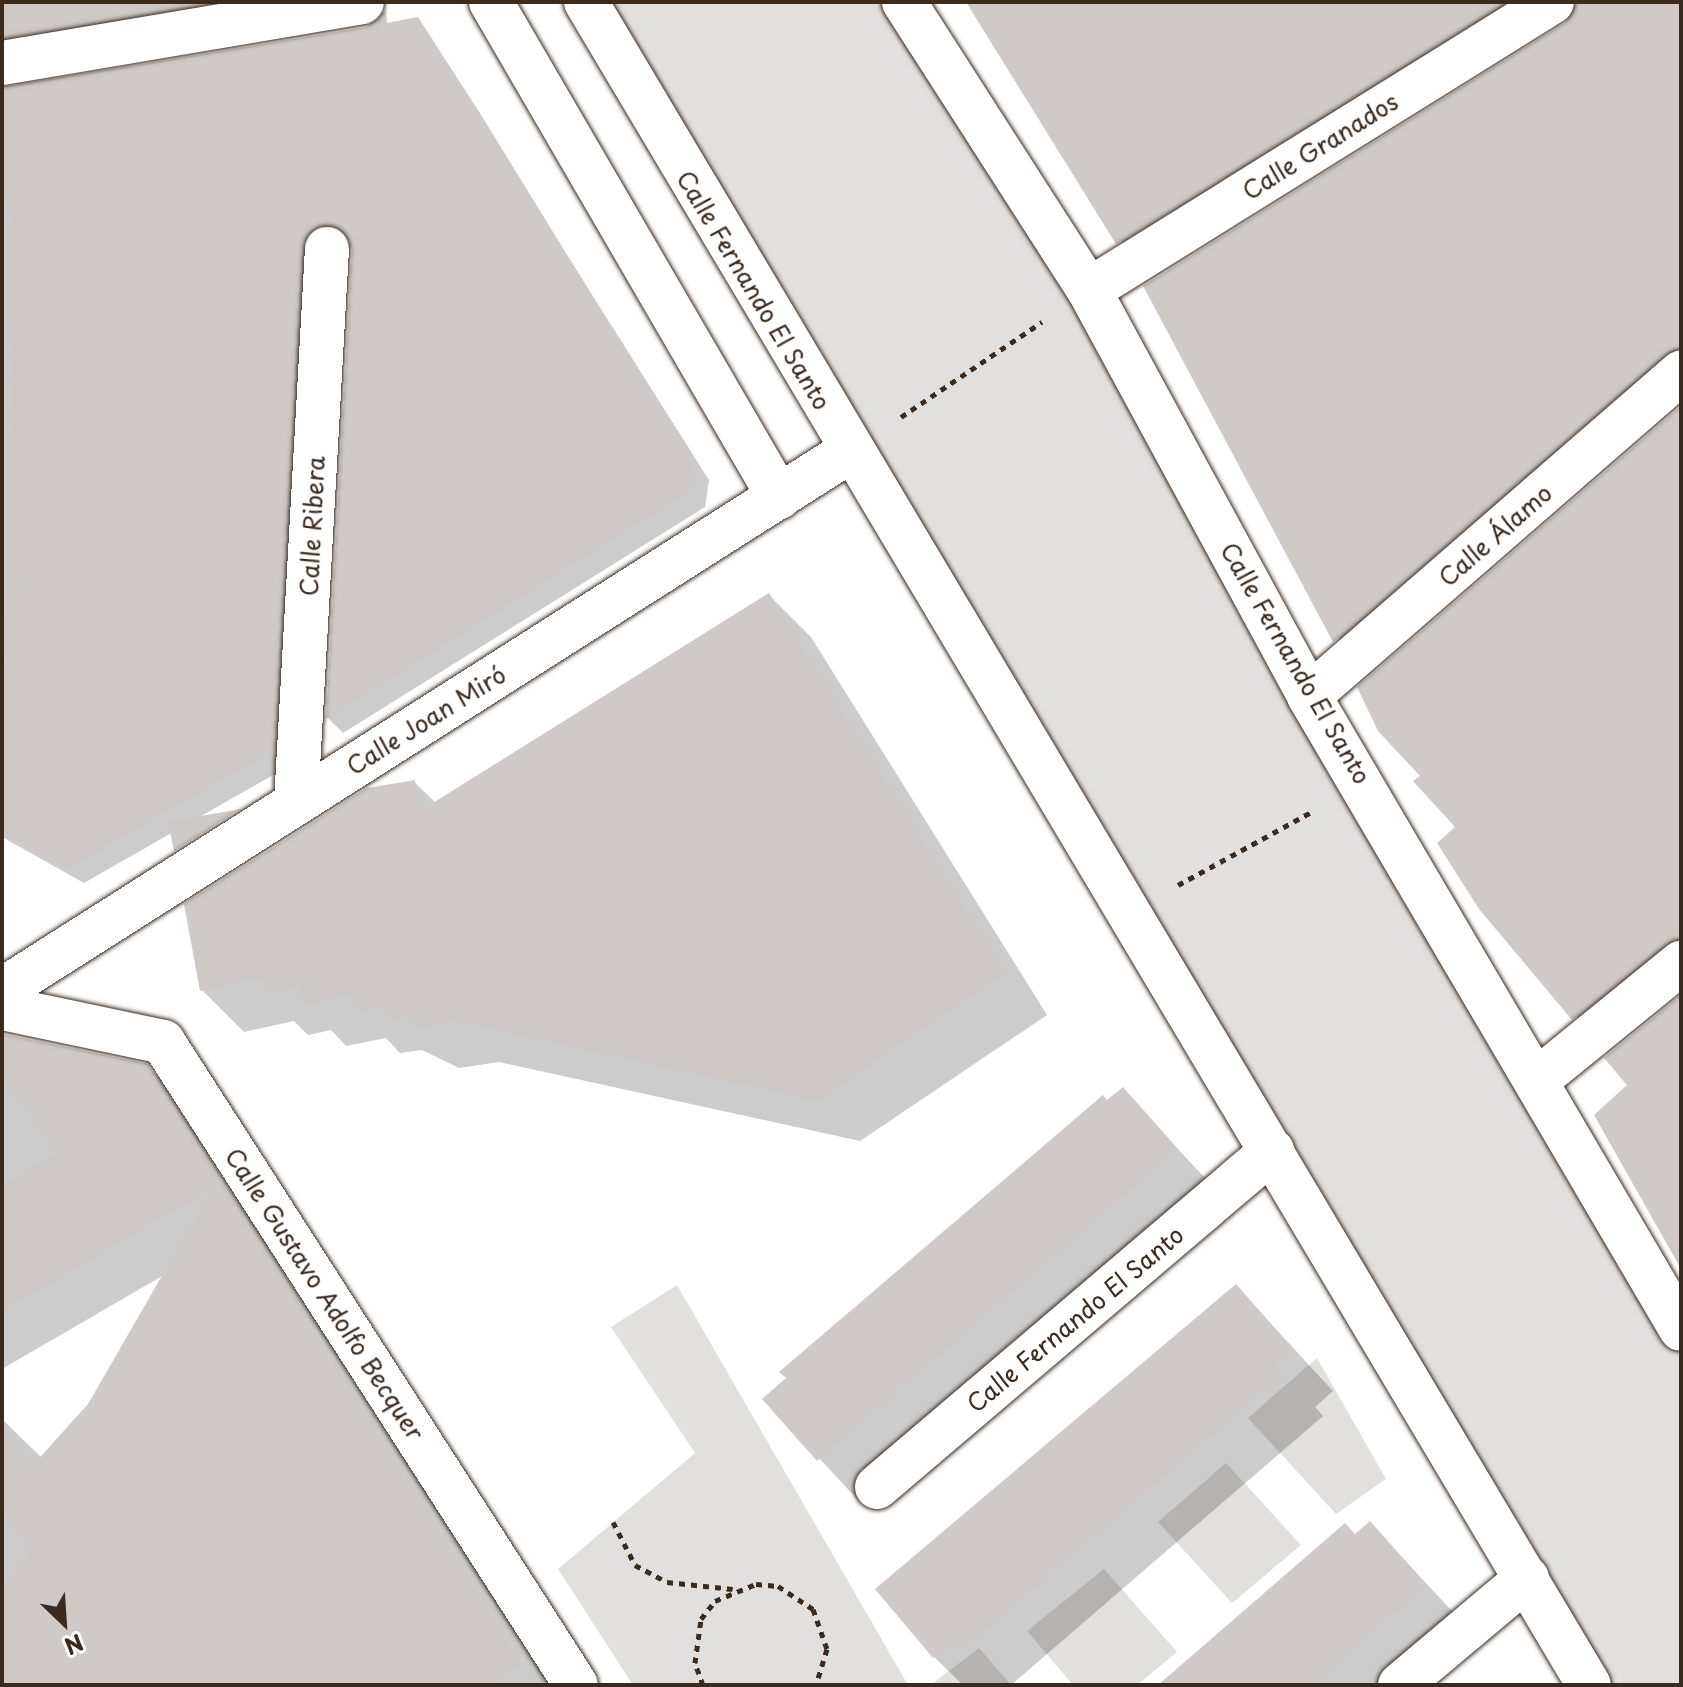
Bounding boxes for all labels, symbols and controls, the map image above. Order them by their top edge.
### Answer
street label: Calle Granados [1237,86,1403,206]
street label: Calle Fernando El Santo [670,163,838,417]
street label: Calle Ribera [294,455,330,597]
street label: Calle Álamo [1432,478,1558,592]
street label: Calle Fernando El Santo [1214,535,1378,791]
street label: Calle Joan Miró [341,659,511,781]
street label: Calle Gustavo Adolfo Becquer [220,1143,430,1445]
street label: Calle Fernando El Santo [959,1218,1191,1420]
north arrow [24,1583,104,1663]
text: N [59,1627,89,1664]

